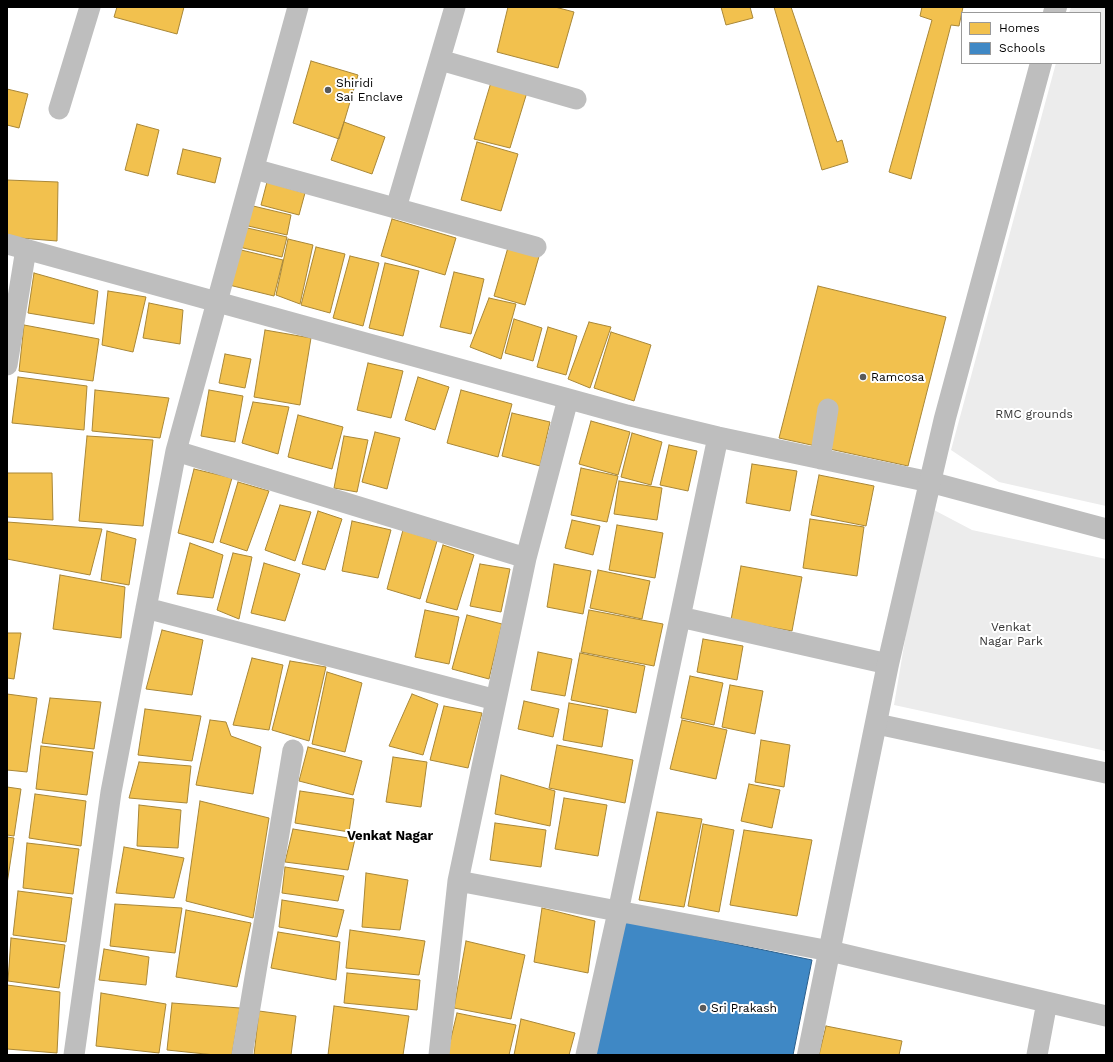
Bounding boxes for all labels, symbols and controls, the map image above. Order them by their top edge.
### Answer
legend [961,12,1101,64]
text: Homes [999,21,1040,35]
text: Schools [999,41,1045,55]
place label: Shiridi Sai Enclave [336,76,403,104]
marker: Shiridi Sai Enclave [323,85,333,95]
place label: Ramcosa [871,370,924,384]
marker: Ramcosa [858,372,868,382]
park label: RMC grounds [995,407,1073,421]
park label: Venkat Nagar Park [979,620,1043,648]
district label: Venkat Nagar [347,828,433,844]
place label: Sri Prakash [711,1001,777,1015]
marker: Sri Prakash [698,1003,708,1013]

